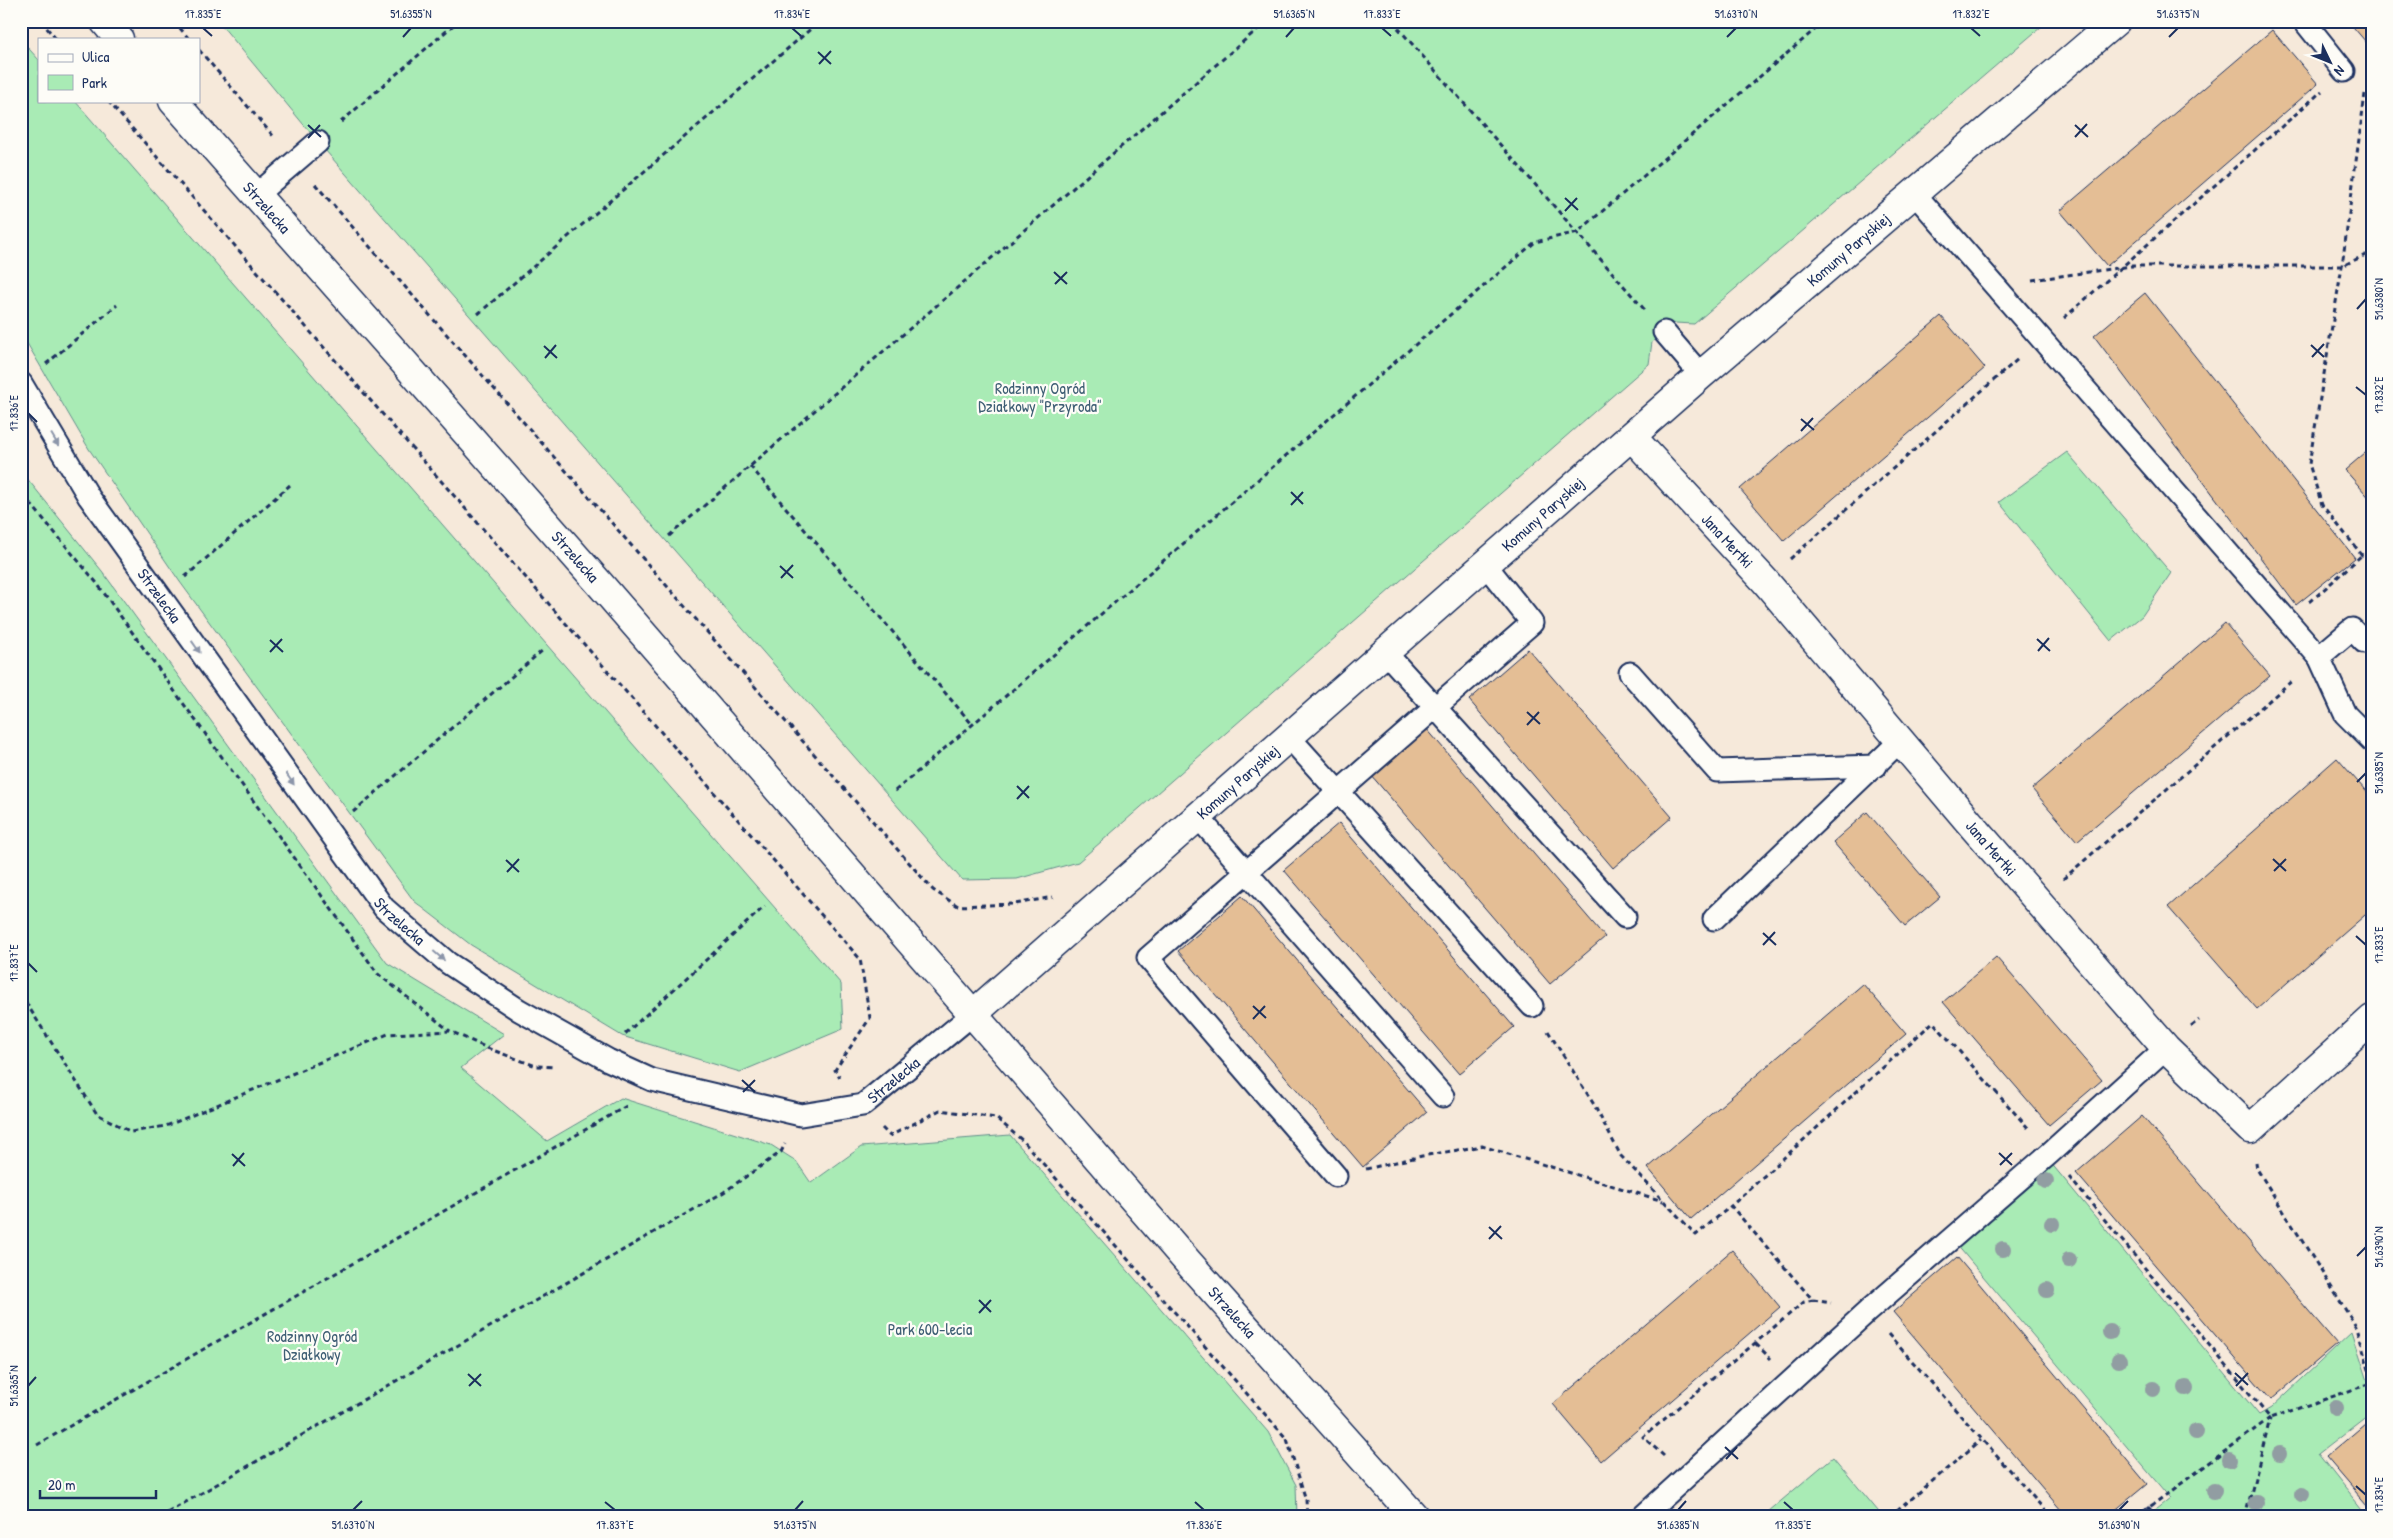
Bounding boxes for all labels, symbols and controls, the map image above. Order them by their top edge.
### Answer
text: 17.835°E [185,5,222,22]
text: 51.6355°N [390,5,432,22]
text: 17.834°E [774,5,811,22]
text: 51.6365°N [1273,5,1315,22]
text: 17.833°E [1364,5,1401,22]
text: 51.6370°N [1715,5,1757,22]
text: 17.832°E [1952,5,1990,22]
text: 51.6375°N [2157,5,2199,22]
legend [38,38,200,102]
north arrow [2306,38,2356,88]
text: Ulica [82,46,109,67]
text: N [2330,62,2349,81]
text: Park [82,72,107,93]
street label: Strzelecka [238,177,296,238]
street label: Komuny Paryskiej [1802,208,1895,291]
text: 51.6380°N [2370,278,2387,320]
text: 17.832°E [2370,376,2387,414]
park label: Rodzinny Ogród Działkowy "Przyroda" [978,377,1102,417]
text: 17.836°E [5,394,22,431]
one-way arrow [51,434,60,447]
street label: Komuny Paryskiej [1497,472,1589,556]
street label: Jana Mertki [1697,508,1759,573]
street label: Strzelecka [547,526,604,587]
street label: Strzelecka [133,564,187,627]
one-way arrow [191,640,201,654]
street label: Komuny Paryskiej [1191,739,1284,824]
text: 51.6385°N [2370,752,2387,794]
one-way arrow [285,772,295,786]
street label: Jana Mertki [1961,815,2022,880]
street label: Strzelecka [369,893,430,950]
text: 17.833°E [2370,926,2387,963]
text: 17.837°E [5,944,22,982]
one-way arrow [432,950,445,961]
street label: Strzelecka [863,1052,924,1108]
text: 51.6390°N [2370,1226,2387,1268]
street label: Strzelecka [1204,1281,1261,1342]
park label: Park 600-lecia [888,1318,972,1340]
park label: Rodzinny Ogród Działkowy [267,1325,357,1365]
text: 51.6365°N [5,1365,22,1407]
scale bar [40,1468,156,1500]
text: 20 m [48,1474,75,1495]
text: 17.834°E [2370,1476,2387,1513]
text: 51.6370°N [332,1516,374,1533]
text: 17.837°E [596,1516,634,1533]
text: 51.6375°N [774,1516,816,1533]
text: 17.836°E [1186,1516,1223,1533]
text: 51.6385°N [1657,1516,1699,1533]
text: 17.835°E [1775,1516,1812,1533]
text: 51.6390°N [2098,1516,2140,1533]

